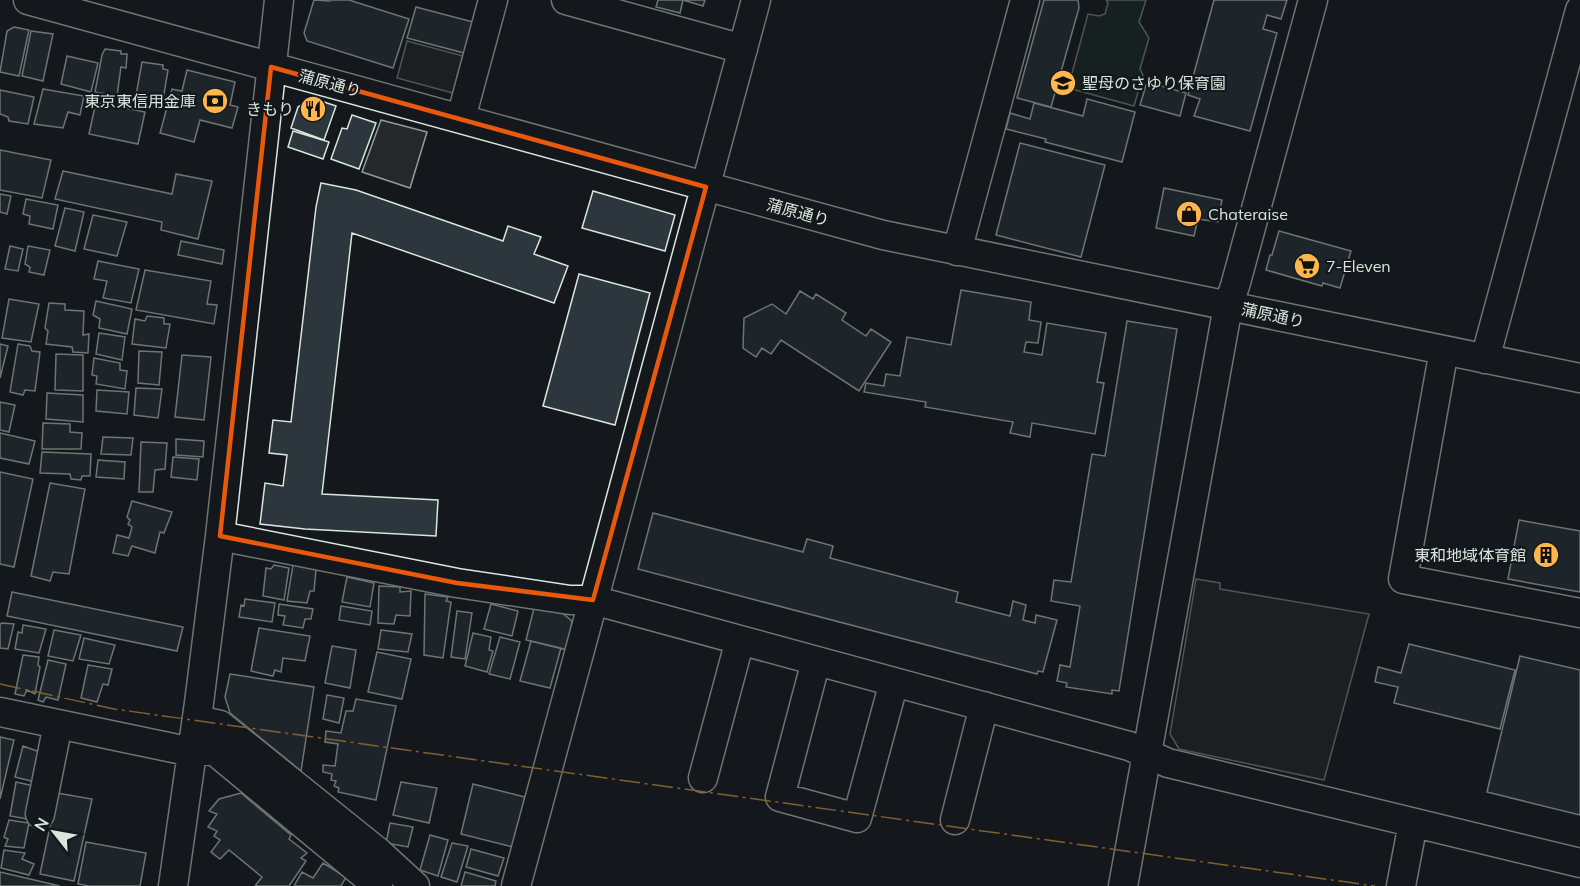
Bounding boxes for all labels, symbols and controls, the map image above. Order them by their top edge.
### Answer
street label: 蒲原通り [296,65,364,101]
school or university icon: 聖母のさゆり保育園 [1048,68,1078,98]
place label: 聖母のさゆり保育園 [1082,73,1226,93]
bank icon: 東京東信用金庫 [200,86,230,116]
place label: 東京東信用金庫 [84,91,196,111]
restaurant icon: きもり [298,94,328,124]
place label: きもり [246,99,294,119]
street label: 蒲原通り [764,194,832,230]
shop icon: Chateraise [1174,199,1204,229]
place label: Chateraise [1208,204,1288,224]
supermarket icon: 7-Eleven [1292,251,1322,281]
place label: 7-Eleven [1326,256,1391,276]
street label: 蒲原通り [1240,299,1306,331]
building icon: 東和地域体育館 [1531,540,1561,570]
place label: 東和地域体育館 [1414,545,1526,565]
north arrow [24,802,84,862]
text: N [29,814,53,835]

